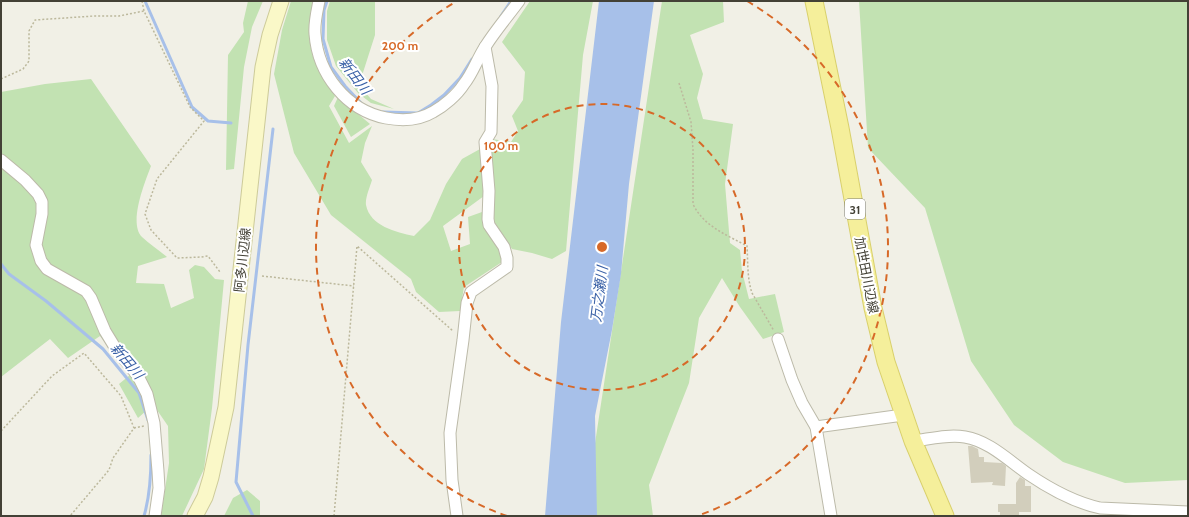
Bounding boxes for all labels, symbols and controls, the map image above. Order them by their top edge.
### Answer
text: 200 m [382,38,418,53]
water label: 新田川 [335,54,376,100]
text: 100 m [484,138,518,153]
road number: 31 [845,199,865,219]
street label: 阿多川辺線 [231,227,253,293]
street label: 加世田川辺線 [852,235,882,315]
centre of rings [595,240,609,254]
water label: 万之瀬川 [587,263,612,323]
water label: 新田川 [107,339,149,384]

